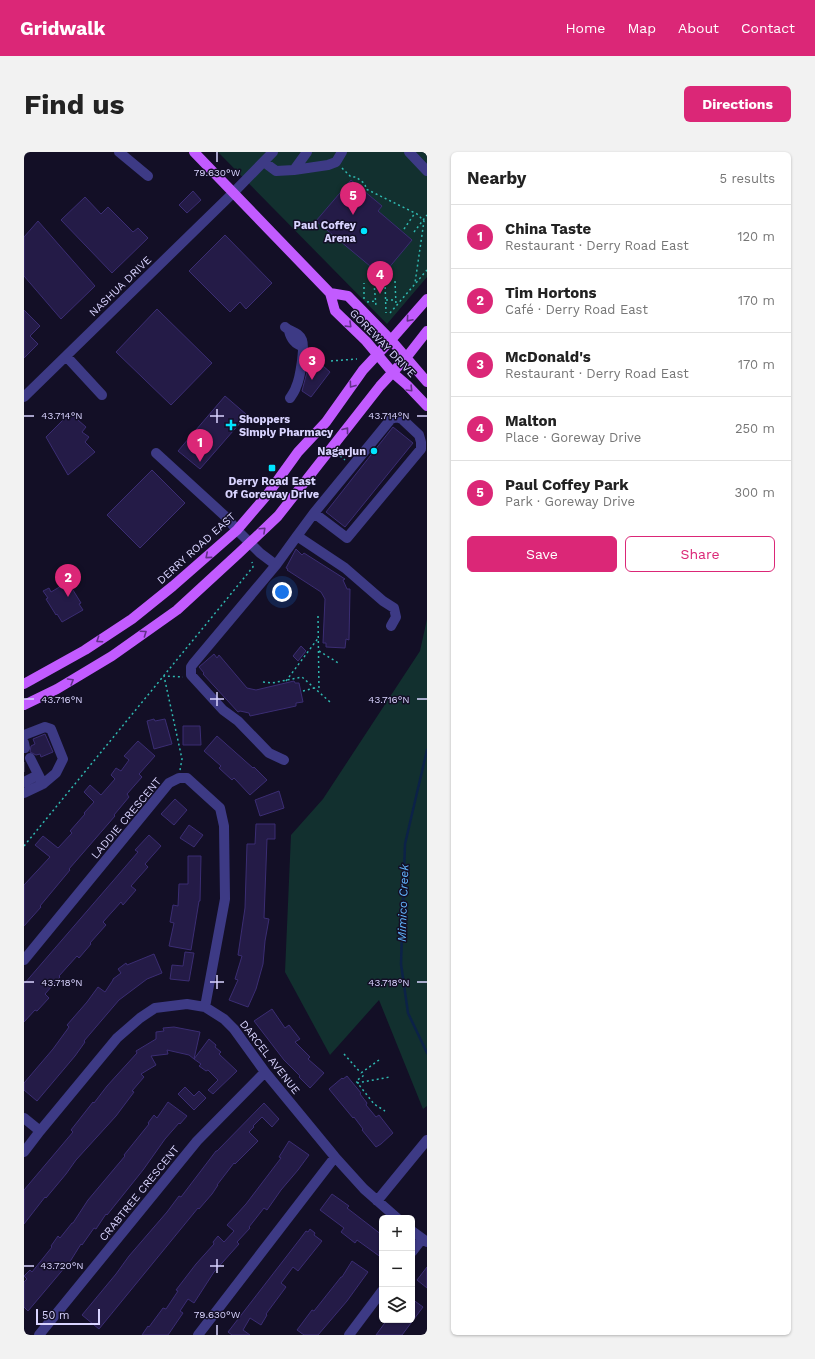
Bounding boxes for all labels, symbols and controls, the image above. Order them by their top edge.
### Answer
text: Gridwalk [20,17,105,40]
text: Home [565,20,605,36]
text: Map [627,20,656,36]
text: About [678,20,719,36]
text: Contact [741,20,795,36]
button: Directions [684,86,791,122]
text: Find us [24,88,124,121]
text: 79.630°W [194,167,241,178]
text: Nearby [467,168,526,188]
text: 5 results [720,171,775,186]
pin: 5 [340,182,366,215]
place label: Paul Coffey Arena [294,219,357,245]
text: China Taste [505,220,591,238]
marker: Paul Coffey Arena [359,226,369,236]
text: 1 [477,229,483,244]
text: 120 m [737,229,775,244]
text: Restaurant · Derry Road East [505,238,689,253]
street label: NASHUA DRIVE [87,254,154,319]
pin: 4 [367,261,393,294]
text: Tim Hortons [505,284,597,302]
text: 2 [476,293,484,308]
text: 170 m [738,293,775,308]
text: Café · Derry Road East [505,302,648,317]
street label: GOREWAY DRIVE [347,307,418,380]
one-way arrow [406,315,413,322]
one-way arrow [344,320,352,328]
pin: 3 [299,347,325,380]
text: McDonald's [505,348,591,366]
text: 3 [476,357,484,372]
text: 170 m [738,357,775,372]
text: Restaurant · Derry Road East [505,366,689,381]
one-way arrow [350,381,357,388]
one-way arrow [405,384,413,392]
text: 43.714°N [41,410,83,421]
text: 43.714°N [368,410,410,421]
text: Malton [505,412,557,430]
place label: Shoppers Simply Pharmacy [239,413,334,439]
marker: Shoppers Simply Pharmacy [226,420,236,430]
text: 4 [476,421,484,436]
text: 250 m [735,421,775,436]
one-way arrow [341,428,348,435]
pin: 1 [187,429,213,462]
text: Place · Goreway Drive [505,430,641,445]
place label: Nagarjun [317,445,366,458]
marker: Nagarjun [369,446,379,456]
marker: Derry Road East Of Goreway Drive [267,463,277,473]
place label: Derry Road East Of Goreway Drive [225,475,319,501]
text: Paul Coffey Park [505,476,629,494]
text: 5 [476,485,484,500]
text: 300 m [734,485,775,500]
text: Park · Goreway Drive [505,494,635,509]
street label: DERRY ROAD EAST [155,510,238,587]
one-way arrow [258,527,266,535]
button: Save [467,536,617,572]
button: Share [625,536,775,572]
one-way arrow [205,551,212,558]
pin: 2 [55,564,81,597]
your location [272,582,292,602]
one-way arrow [140,631,147,638]
one-way arrow [97,635,104,642]
one-way arrow [67,678,74,685]
text: 43.716°N [41,694,83,705]
text: 43.716°N [368,694,410,705]
street label: LADDIE CRESCENT [89,775,164,862]
water label: Mimico Creek [395,863,411,942]
text: 43.718°N [41,977,83,988]
text: 43.718°N [368,977,410,988]
street label: DARCEL AVENUE [237,1018,302,1097]
street label: CRABTREE CRESCENT [97,1143,182,1244]
map controls [379,1215,415,1323]
button: + [379,1215,415,1251]
button: − [379,1251,415,1287]
text: 43.720°N [40,1260,84,1271]
button: layers [379,1287,415,1323]
scale bar [36,1307,100,1326]
text: 50 m [42,1309,69,1322]
text: 79.630°W [194,1309,241,1320]

